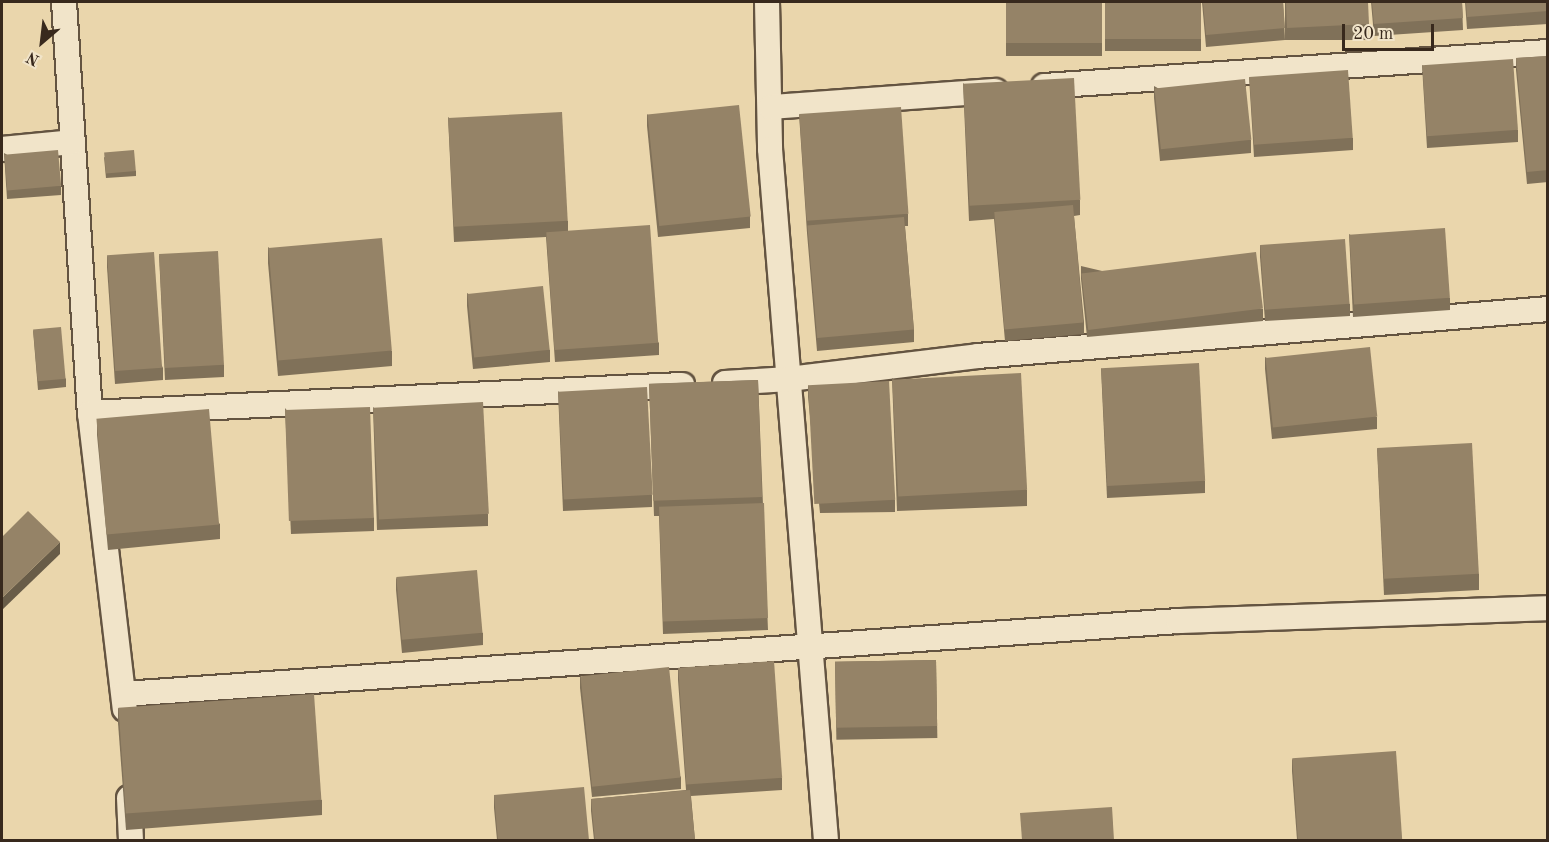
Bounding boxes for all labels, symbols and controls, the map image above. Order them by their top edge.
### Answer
north arrow [12,12,72,72]
scale bar [1345,12,1436,50]
text: 20 m [1353,25,1393,43]
text: N [24,48,43,68]

